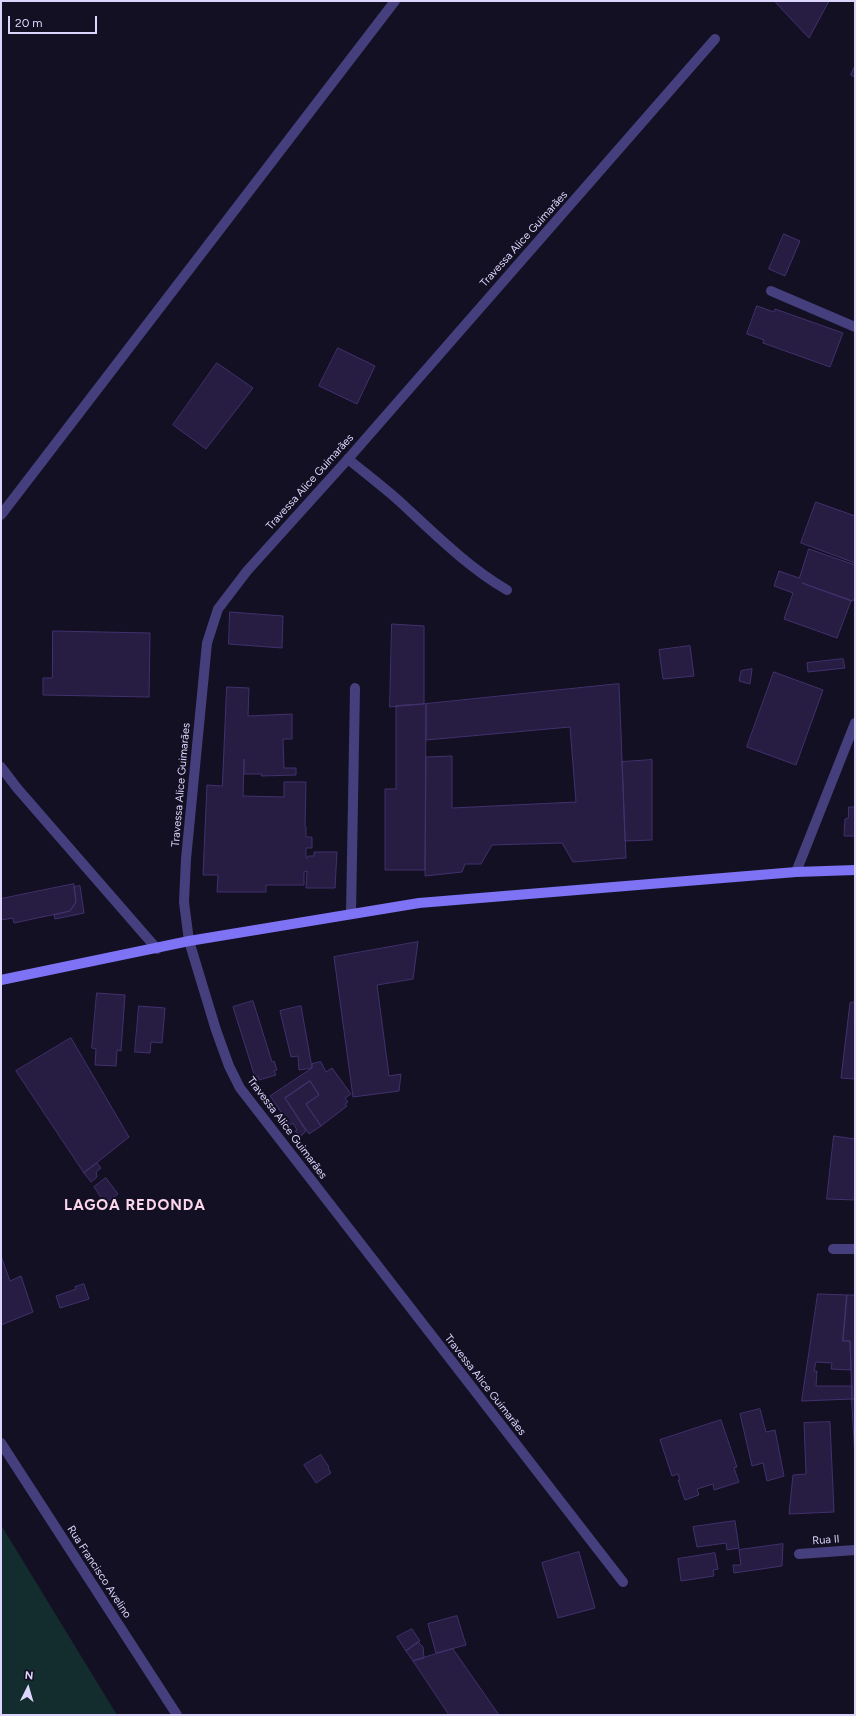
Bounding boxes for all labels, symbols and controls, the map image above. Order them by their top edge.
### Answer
scale bar [10,8,99,34]
text: 20 m [15,16,43,30]
street label: Travessa Alice Guimarães [477,188,571,290]
street label: Travessa Alice Guimarães [263,431,357,533]
street label: Travessa Alice Guimarães [169,722,193,848]
street label: Travessa Alice Guimarães [244,1074,330,1182]
district label: LAGOA REDONDA [64,1197,206,1215]
street label: Travessa Alice Guimarães [441,1332,529,1438]
street label: Rua Francisco Avelino [64,1523,134,1621]
street label: Rua II [812,1532,840,1548]
north arrow [8,1668,48,1708]
text: N [24,1669,34,1682]

